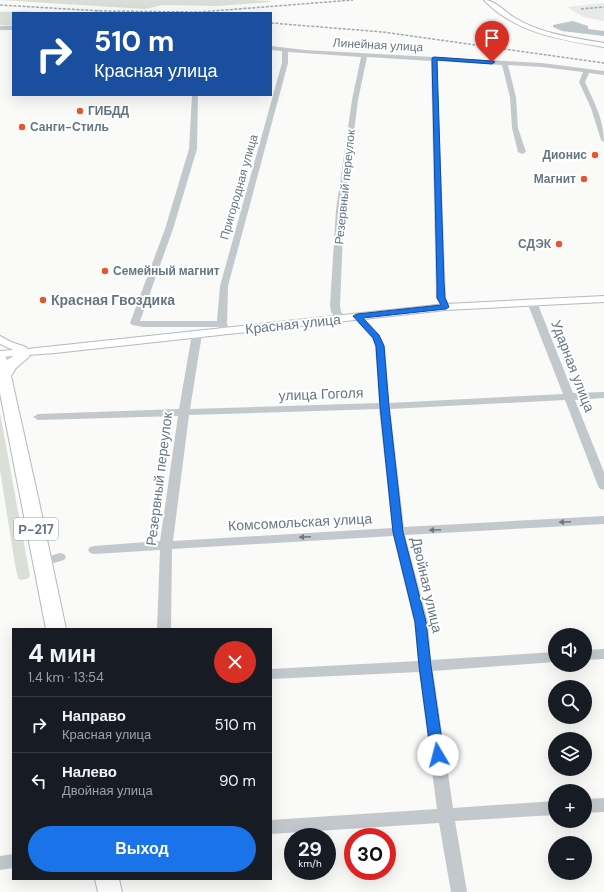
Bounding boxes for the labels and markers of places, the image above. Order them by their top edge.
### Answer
pin [475,21,509,62]
place label: ГИБДД [88,103,130,119]
marker: ГИБДД [75,106,85,116]
place label: Санги-Стиль [30,119,109,135]
marker: Санги-Стиль [17,122,27,132]
place label: Дионис [542,147,587,163]
marker: Дионис [590,150,600,160]
place label: Магнит [534,171,576,187]
marker: Магнит [579,174,589,184]
place label: СДЭК [518,236,552,252]
marker: СДЭК [554,239,564,249]
place label: Семейный магнит [113,263,220,279]
marker: Семейный магнит [100,266,110,276]
place label: Красная Гвоздика [51,291,175,309]
marker: Красная Гвоздика [38,295,48,305]

